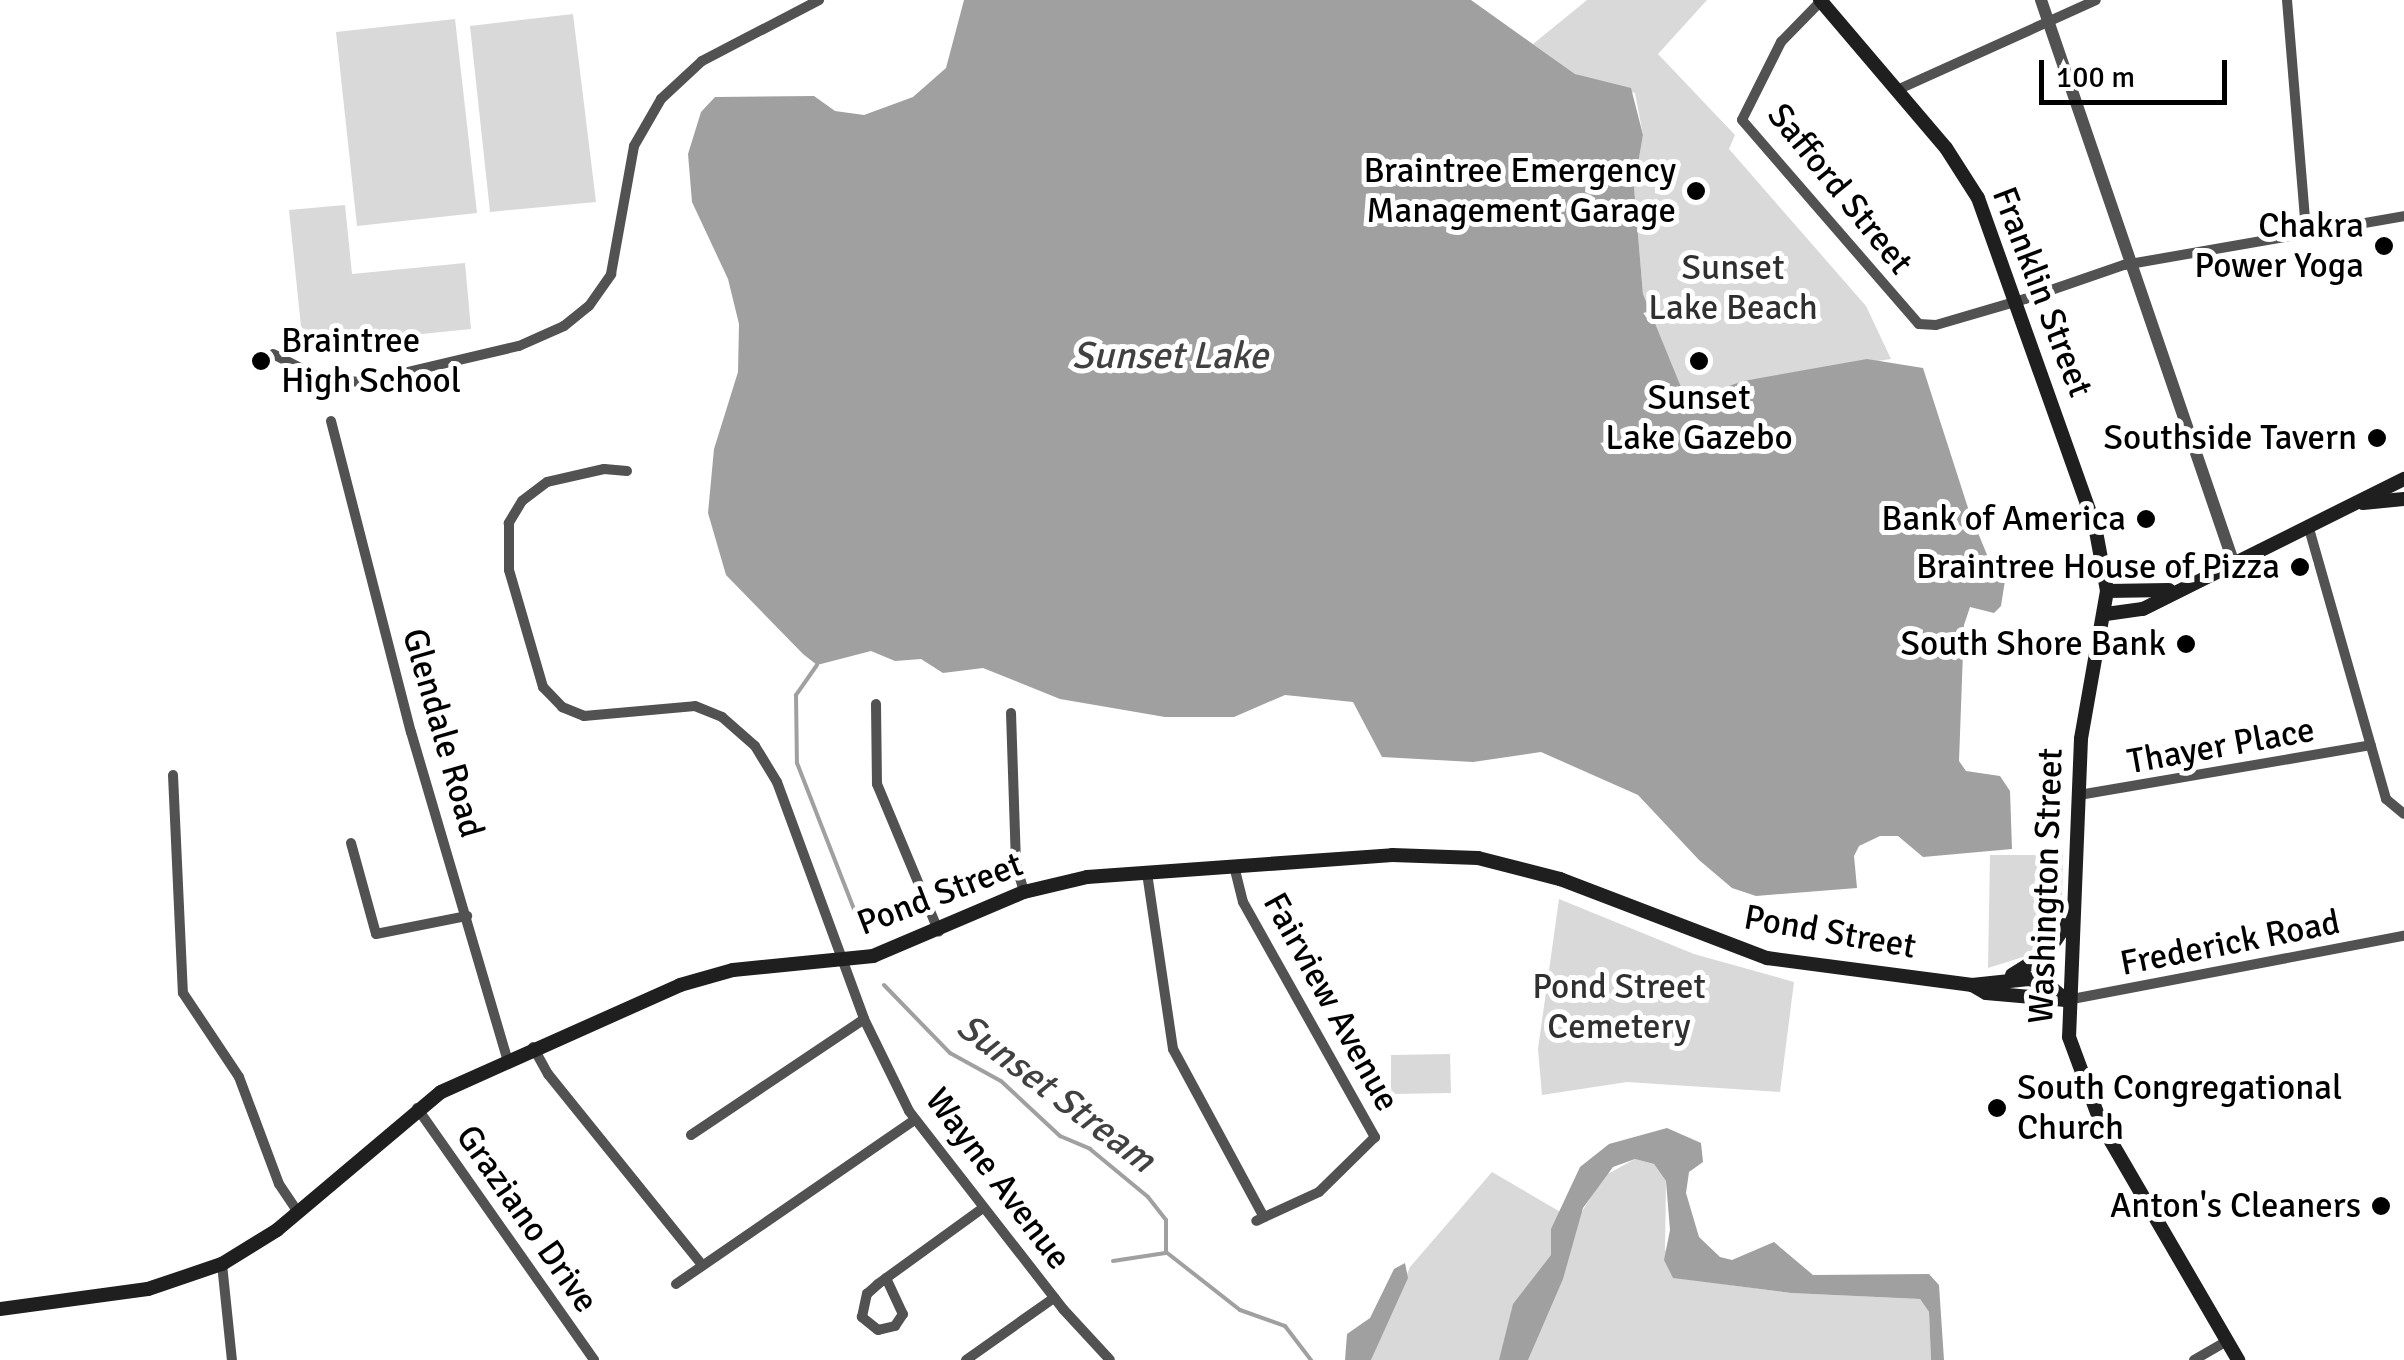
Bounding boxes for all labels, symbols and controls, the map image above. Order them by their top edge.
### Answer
scale bar [2044,40,2232,102]
text: 100 m [2056,59,2135,96]
street label: Safford Street [1758,95,1922,283]
place label: Braintree Emergency Management Garage [1363,150,1676,232]
marker: Braintree Emergency Management Garage [1685,180,1707,202]
street label: Franklin Street [1983,181,2101,403]
place label: Chakra Power Yoga [2194,205,2364,287]
marker: Chakra Power Yoga [2373,235,2395,257]
park label: Sunset Lake Beach [1648,247,1818,329]
place label: Braintree High School [281,320,461,402]
water label: Sunset Lake [1072,333,1268,379]
marker: Braintree High School [250,350,272,372]
marker: Sunset Lake Gazebo [1688,350,1710,372]
place label: Sunset Lake Gazebo [1605,377,1793,459]
place label: Southside Tavern [2103,417,2357,459]
marker: Southside Tavern [2366,427,2388,449]
place label: Bank of America [1881,498,2126,540]
marker: Bank of America [2135,508,2157,530]
place label: Braintree House of Pizza [1916,546,2280,588]
marker: Braintree House of Pizza [2289,556,2311,578]
place label: South Shore Bank [1901,623,2166,665]
street label: Glendale Road [393,624,493,842]
marker: South Shore Bank [2175,633,2197,655]
street label: Thayer Place [2124,709,2318,783]
street label: Washington Street [2020,747,2072,1025]
street label: Pond Street [851,843,1029,945]
street label: Fairview Avenue [1254,886,1408,1118]
street label: Pond Street [1741,896,1919,968]
street label: Frederick Road [2117,901,2343,985]
park label: Pond Street Cemetery [1532,966,1706,1048]
water label: Sunset Stream [948,1004,1164,1182]
place label: South Congregational Church [2017,1067,2342,1149]
street label: Wayne Avenue [916,1080,1080,1278]
marker: South Congregational Church [1986,1097,2008,1119]
street label: Graziano Drive [447,1117,607,1321]
place label: Anton's Cleaners [2110,1185,2361,1227]
marker: Anton's Cleaners [2370,1195,2392,1217]

